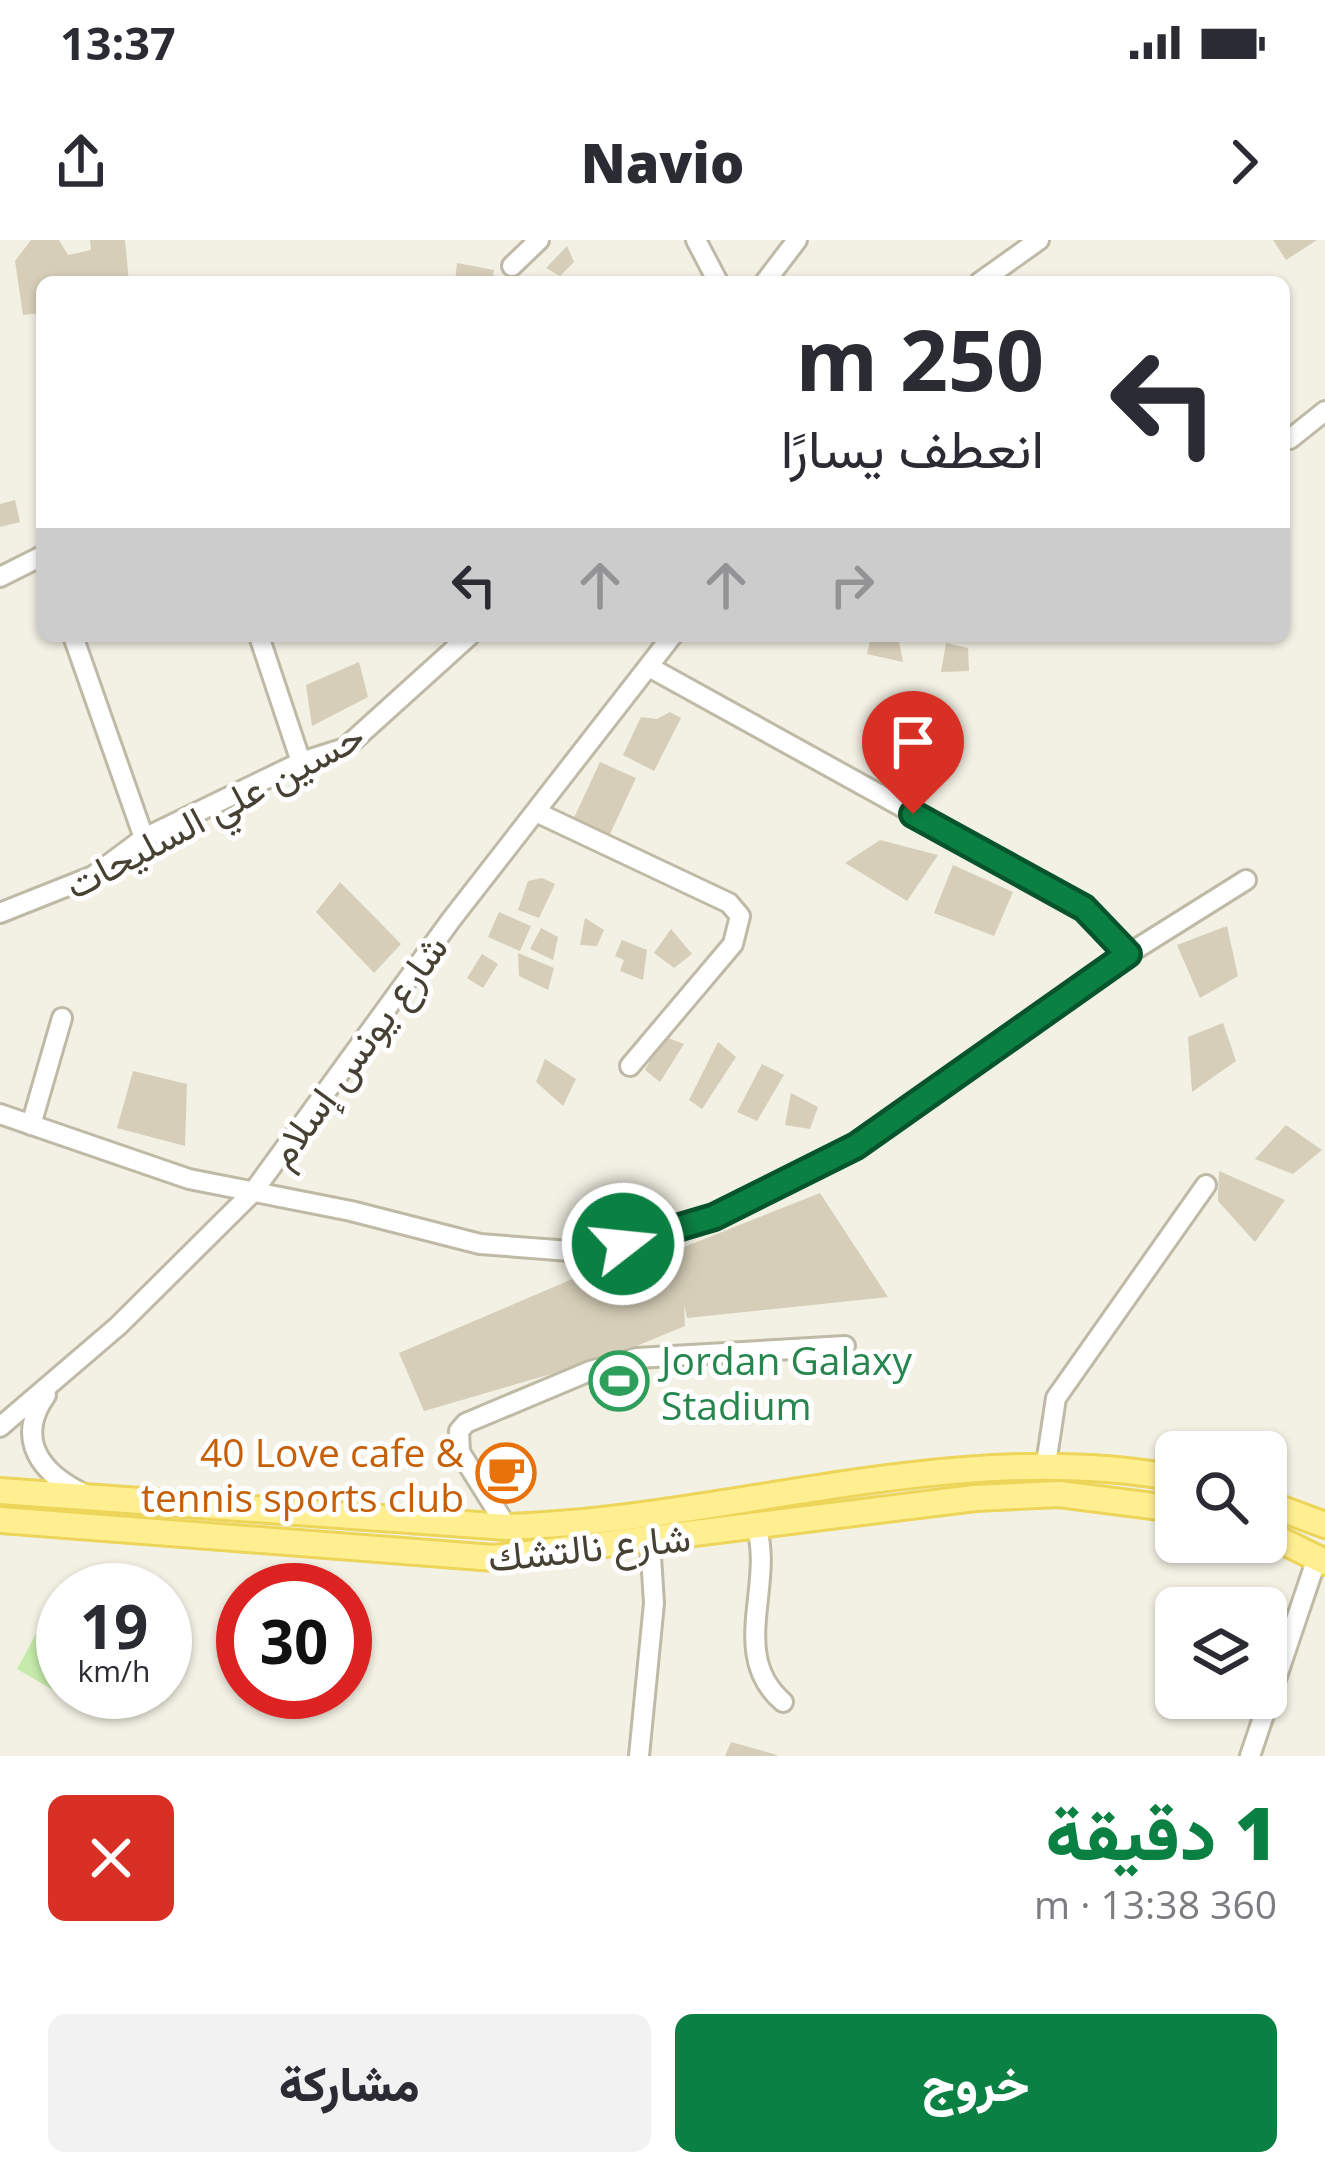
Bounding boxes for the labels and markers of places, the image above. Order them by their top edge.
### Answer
pin [862,691,964,814]
place label: Jordan Galaxy Stadium [657,1333,912,1431]
sports icon: Jordan Galaxy Stadium [588,1350,650,1412]
place label: 40 Love cafe & tennis sports club [141,1425,465,1523]
cafe icon: 40 Love cafe & tennis sports club [475,1442,537,1504]

